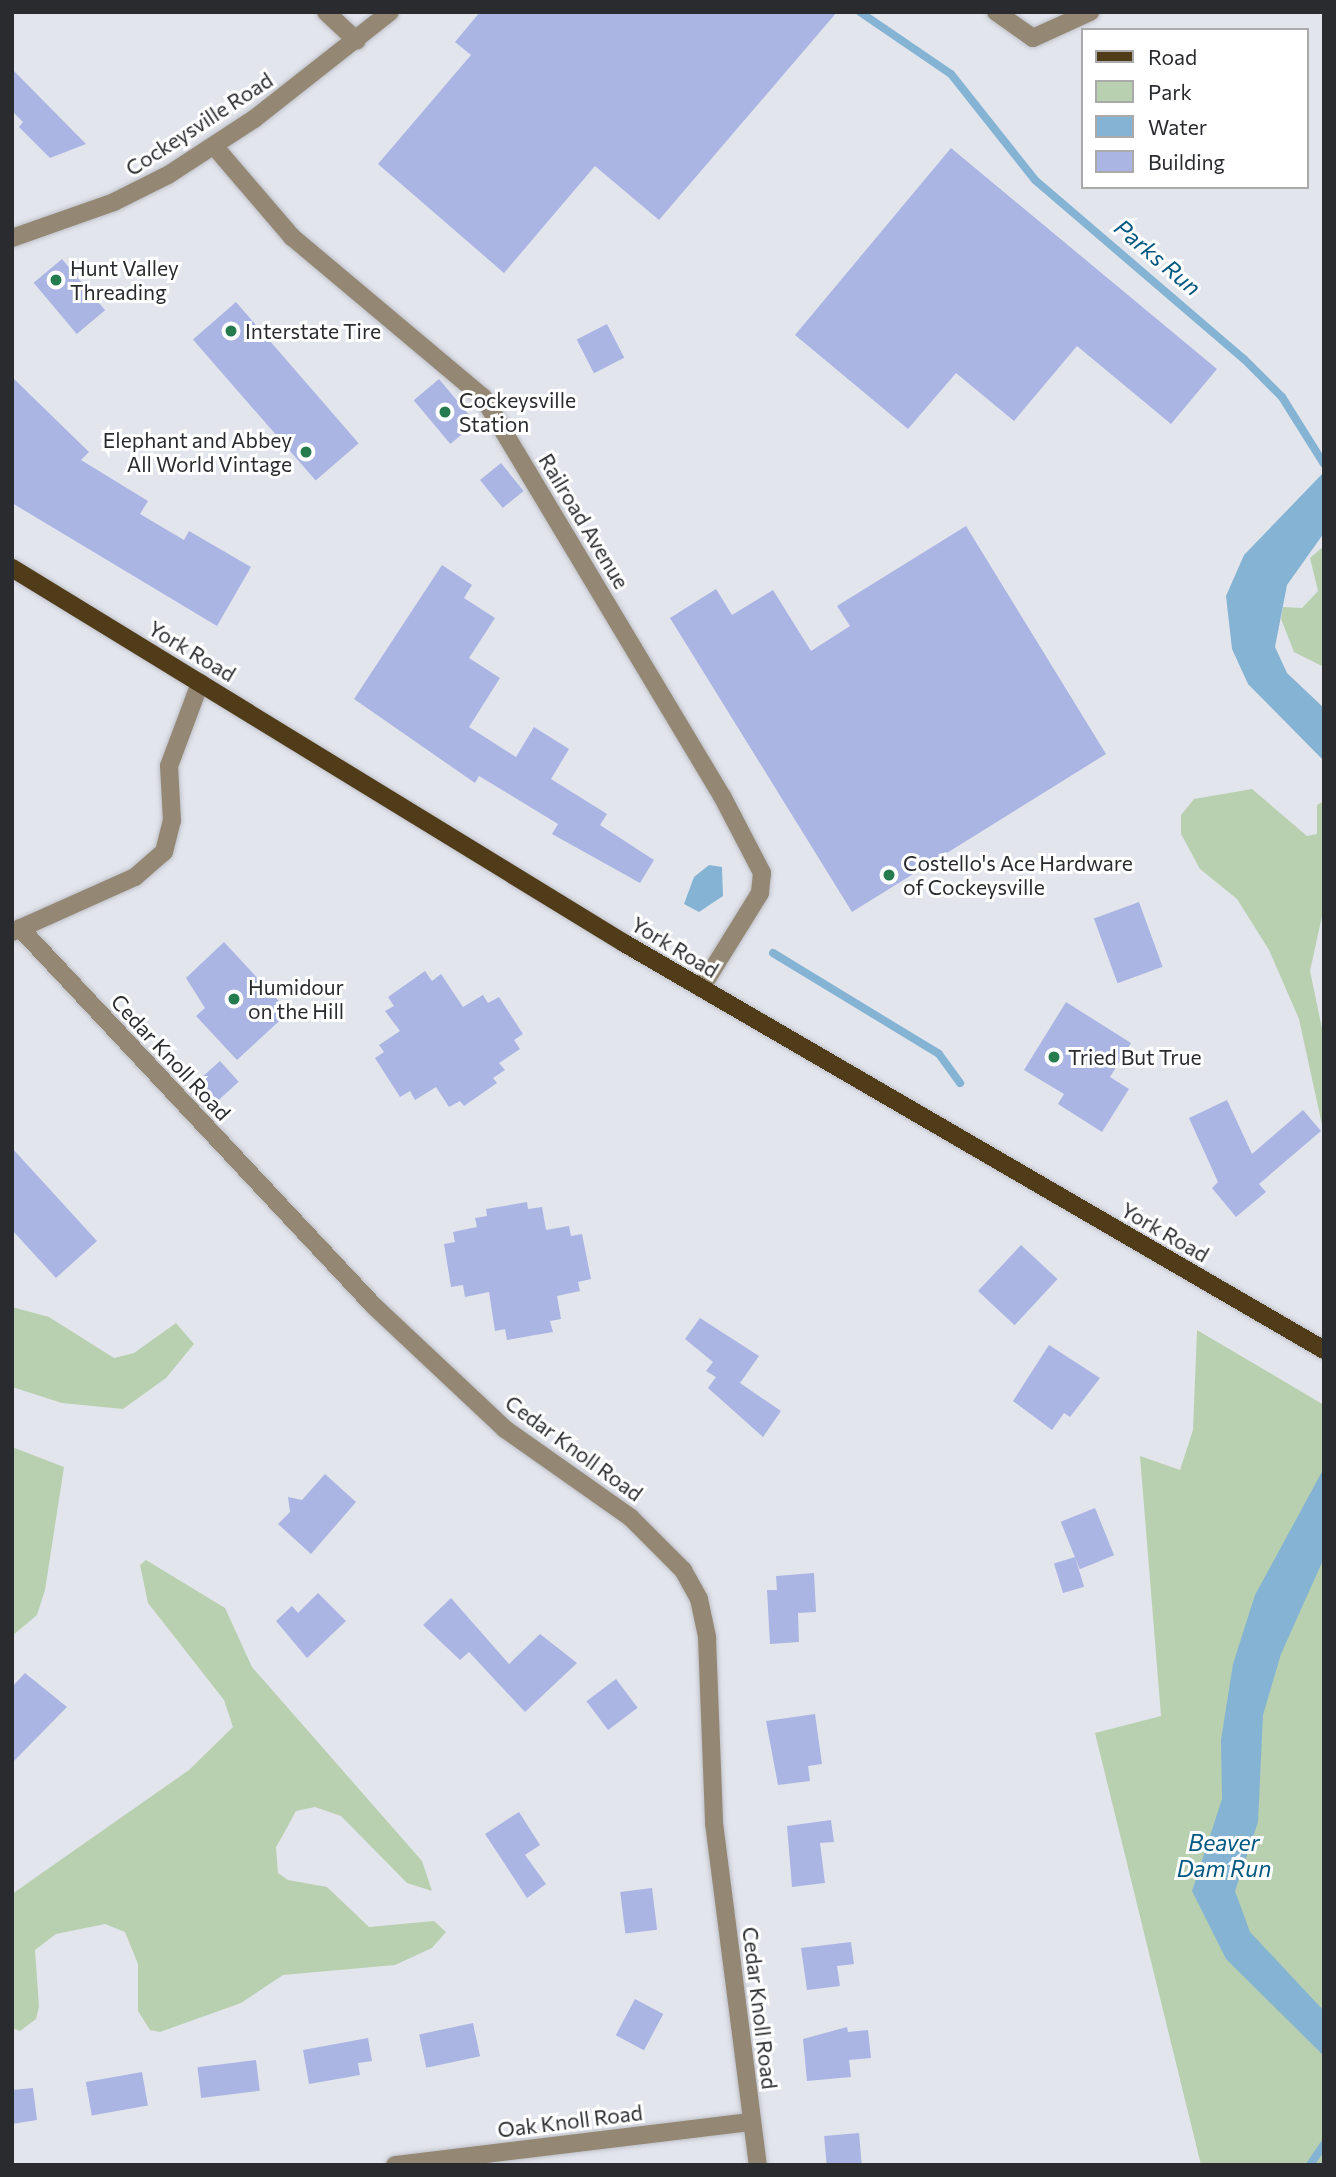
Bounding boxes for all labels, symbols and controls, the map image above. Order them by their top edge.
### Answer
legend [1080,28,1308,189]
text: Road [1148,44,1197,69]
street label: Cockeysville Road [121,67,277,181]
text: Park [1148,79,1192,104]
text: Water [1148,114,1207,139]
text: Building [1148,149,1225,174]
water label: Parks Run [1109,213,1207,301]
place label: Hunt Valley Threading [70,255,179,305]
marker: Hunt Valley Threading [48,272,64,288]
place label: Interstate Tire [245,318,381,344]
marker: Interstate Tire [223,323,239,339]
place label: Cockeysville Station [459,387,576,437]
marker: Cockeysville Station [437,404,453,420]
place label: Elephant and Abbey All World Vintage [103,427,292,477]
marker: Elephant and Abbey All World Vintage [298,444,314,460]
street label: Railroad Avenue [534,449,634,593]
street label: York Road [144,615,240,687]
place label: Costello's Ace Hardware of Cockeysville [903,850,1133,900]
marker: Costello's Ace Hardware of Cockeysville [881,867,897,883]
street label: York Road [627,911,723,983]
place label: Humidour on the Hill [248,974,344,1024]
street label: Cedar Knoll Road [106,989,236,1125]
marker: Humidour on the Hill [226,991,242,1007]
place label: Tried But True [1068,1044,1202,1070]
marker: Tried But True [1046,1049,1062,1065]
street label: York Road [1117,1197,1213,1267]
street label: Cedar Knoll Road [501,1390,647,1506]
water label: Beaver Dam Run [1177,1828,1271,1882]
street label: Cedar Knoll Road [738,1925,782,2091]
street label: Oak Knoll Road [496,2100,644,2142]

